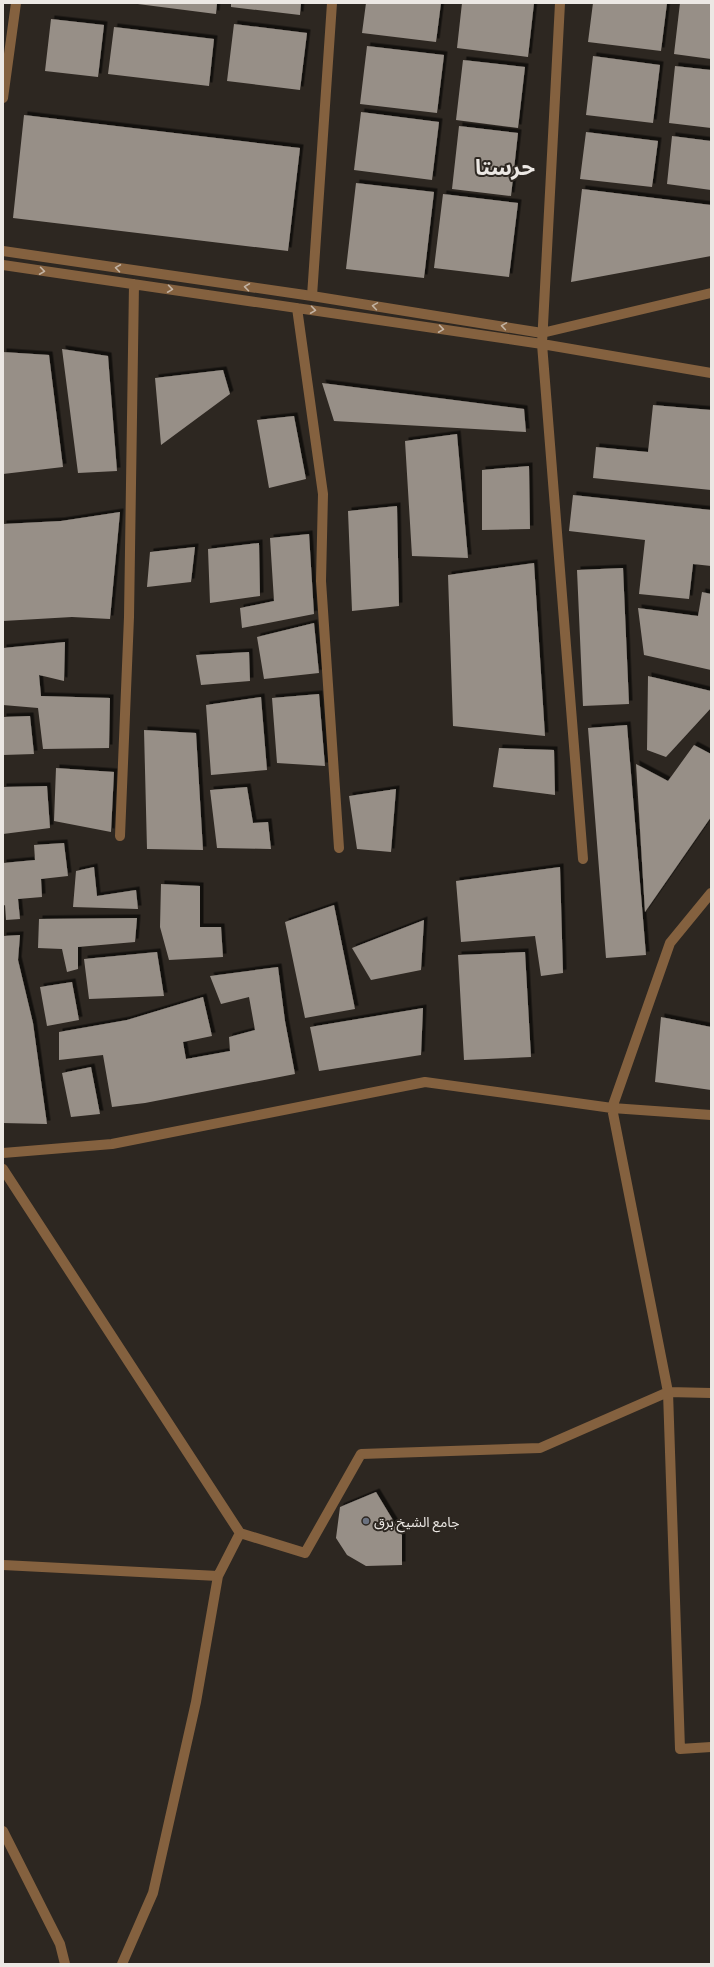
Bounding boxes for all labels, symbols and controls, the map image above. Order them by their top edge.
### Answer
district label: حرستا [475,149,535,182]
one-way arrow [115,264,121,273]
one-way arrow [39,266,45,275]
one-way arrow [244,283,250,292]
one-way arrow [167,284,173,293]
one-way arrow [372,302,378,311]
one-way arrow [310,305,316,314]
one-way arrow [500,323,507,331]
one-way arrow [438,324,444,333]
place label: جامع الشيخ برق [374,1511,460,1533]
marker: جامع الشيخ برق [361,1516,371,1526]

